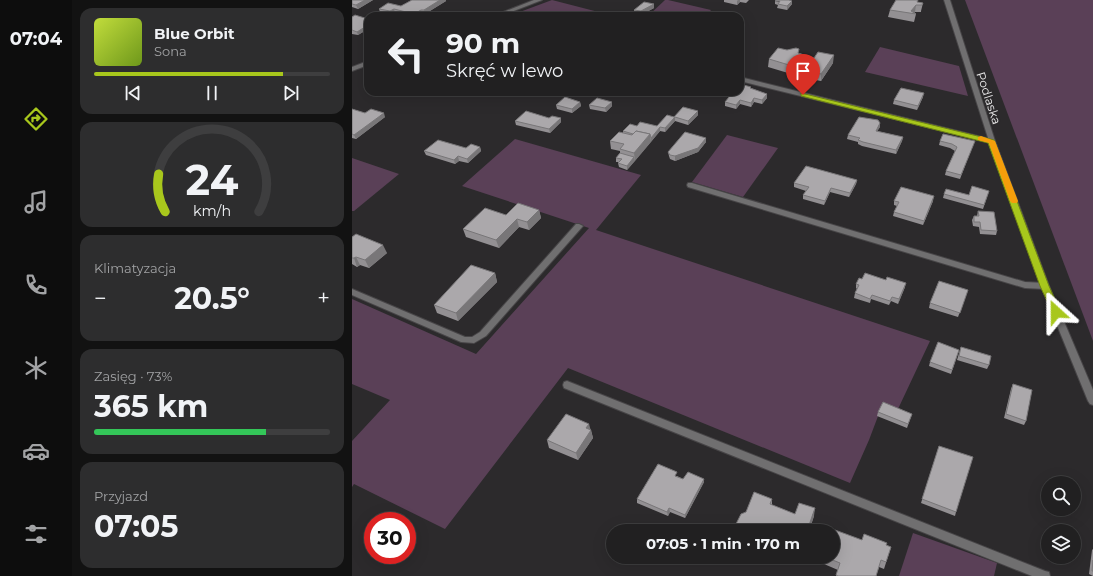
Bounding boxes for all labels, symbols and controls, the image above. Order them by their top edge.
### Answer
text: Blue Orbit [154,24,234,43]
text: 90 m [446,26,520,60]
text: 07:04 [10,28,62,50]
icon: left [380,28,432,80]
text: Sona [154,43,187,59]
pin [786,54,820,95]
text: Skręć w lewo [446,60,563,82]
icon: arrive [792,60,814,82]
street label: Podlaska [973,70,1005,126]
icon: previous [122,82,144,104]
icon: pause [201,82,223,104]
icon: next [280,82,302,104]
icon: directions [22,105,50,133]
text: 24 [186,155,239,205]
icon: music [22,188,50,216]
text: km/h [193,202,231,220]
text: Klimatyzacja [94,260,176,276]
icon: phone [22,271,50,299]
text: 20.5° [174,280,250,317]
text: − [94,285,107,312]
text: + [317,285,330,312]
position arrow [1035,291,1077,333]
icon: climate [22,354,50,382]
text: Zasięg · 73% [94,368,172,384]
text: 365 km [94,388,208,425]
icon: car [22,437,50,465]
map controls [1041,476,1081,564]
button: search [1041,476,1081,516]
text: Przyjazd [94,488,148,504]
text: 07:05 [94,508,178,545]
speed limit sign: 30 [364,512,416,564]
icon: filters [22,520,50,548]
button: layers [1041,524,1081,564]
text: 07:05 · 1 min · 170 m [646,534,800,553]

